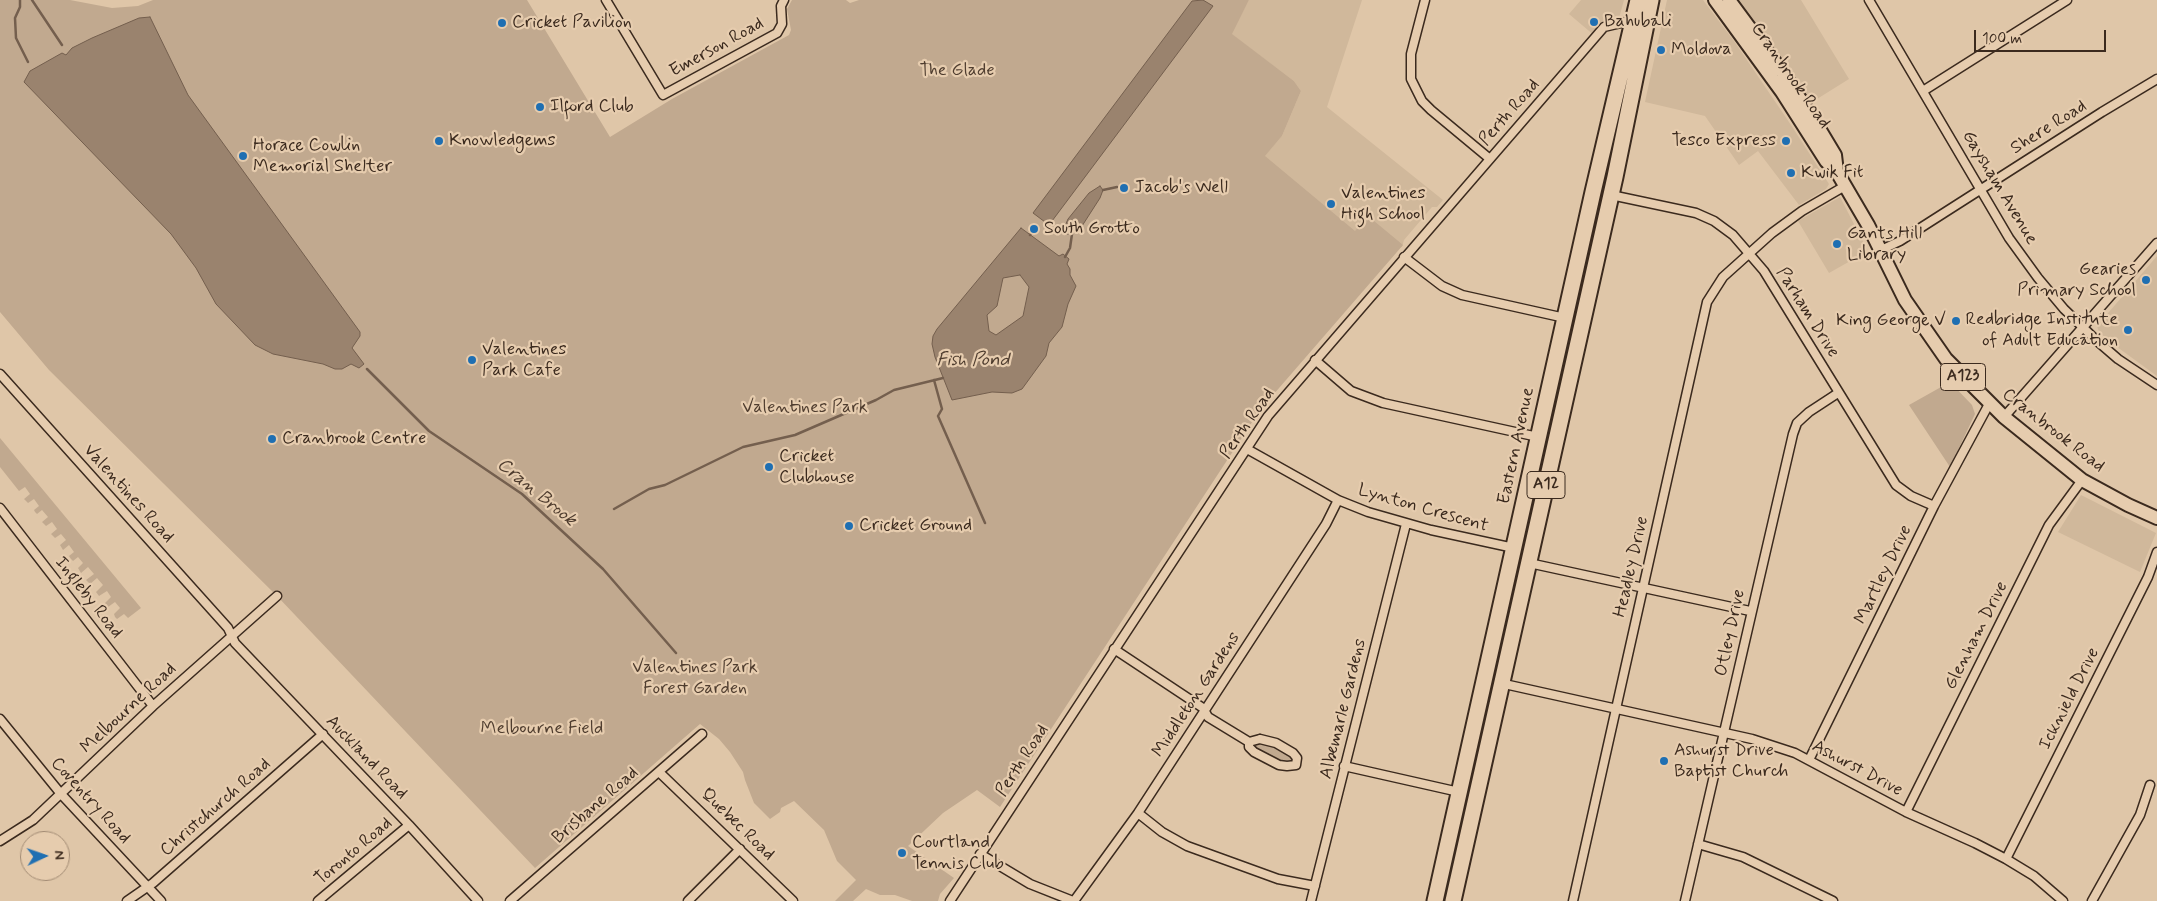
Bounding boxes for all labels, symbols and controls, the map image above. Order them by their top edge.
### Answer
place label: Bahubali [1604,11,1672,33]
place label: Cricket Pavilion [512,12,632,34]
street label: Emerson Road [666,13,768,83]
marker: Bahubali [1588,16,1600,28]
marker: Cricket Pavilion [496,17,508,29]
street label: Cranbrook Road [1745,19,1835,133]
scale bar [1977,20,2110,52]
text: 100 m [1982,29,2022,49]
place label: Moldova [1671,39,1732,61]
marker: Moldova [1655,44,1667,56]
park label: The Glade [919,60,995,82]
street label: Perth Road [1475,75,1545,151]
place label: Ilford Club [550,96,634,118]
street label: Shere Road [2007,96,2091,160]
marker: Ilford Club [534,101,546,113]
street label: Gaysham Avenue [1956,127,2042,249]
place label: Knowledgems [449,130,556,152]
place label: Tesco Express [1671,130,1776,152]
place label: Horace Cowlin Memorial Shelter [253,135,392,178]
marker: Knowledgems [433,135,445,147]
marker: Tesco Express [1780,135,1792,147]
marker: Horace Cowlin Memorial Shelter [237,150,249,162]
place label: Kwik Fit [1801,162,1863,184]
marker: Kwik Fit [1785,167,1797,179]
place label: Jacob's Well [1134,177,1228,199]
marker: Jacob's Well [1118,182,1130,194]
place label: Valentines High School [1341,183,1426,225]
marker: Valentines High School [1325,198,1337,210]
place label: South Grotto [1044,218,1140,240]
marker: South Grotto [1028,223,1040,235]
place label: Gants Hill Library [1847,223,1922,266]
marker: Gants Hill Library [1831,238,1843,250]
place label: Gearies Primary School [2017,259,2136,302]
street label: Parham Drive [1771,264,1843,362]
marker: Gearies Primary School [2140,274,2152,286]
place label: Redbridge Institute of Adult Education [1966,309,2118,352]
place label: King George V [1836,310,1946,332]
marker: King George V [1950,315,1962,327]
marker: Redbridge Institute of Adult Education [2122,324,2134,336]
place label: Valentines Park Cafe [482,339,567,382]
water label: Fish Pond [936,350,1010,372]
marker: Valentines Park Cafe [466,354,478,366]
road number: A123 [1940,364,1986,391]
street label: Perth Road [1216,384,1280,464]
street label: Cranbrook Road [1997,384,2109,478]
street label: Eastern Avenue [1494,386,1540,506]
park label: Valentines Park [742,397,868,419]
place label: Cranbrook Centre [282,428,426,450]
marker: Cranbrook Centre [266,433,278,445]
street label: Valentines Road [78,440,178,548]
place label: Cricket Clubhouse [779,446,855,488]
water label: Cran Brook [491,454,581,532]
marker: Cricket Clubhouse [763,461,775,473]
road number: A12 [1527,472,1565,498]
street label: Lynton Crescent [1355,480,1491,538]
street label: Headley Drive [1610,514,1654,620]
place label: Cricket Ground [859,515,972,537]
marker: Cricket Ground [843,520,855,532]
street label: Martley Drive [1851,522,1917,628]
street label: Ingleby Road [49,553,127,643]
street label: Glenham Drive [1940,578,2014,694]
street label: Otley Drive [1711,587,1751,679]
street label: Middleton Gardens [1148,628,1246,762]
street label: Albemarle Gardens [1316,637,1372,781]
street label: Icknield Drive [2035,644,2105,754]
park label: Valentines Park Forest Garden [632,657,758,700]
street label: Melbourne Road [76,659,182,759]
street label: Auckland Road [320,711,412,805]
park label: Melbourne Field [481,718,603,740]
street label: Perth Road [992,721,1054,801]
street label: Ashurst Drive [1808,736,1906,802]
place label: Ashurst Drive Baptist Church [1674,740,1788,782]
street label: Coventry Road [45,753,135,849]
street label: Christchurch Road [156,754,276,862]
marker: Ashurst Drive Baptist Church [1658,755,1670,767]
street label: Brisbane Road [549,763,643,849]
street label: Quebec Road [695,784,779,866]
street label: Toronto Road [311,813,397,891]
north arrow [20,831,70,881]
place label: Courtland Tennis Club [912,832,1004,874]
marker: Courtland Tennis Club [896,847,908,859]
text: N [50,850,68,860]

